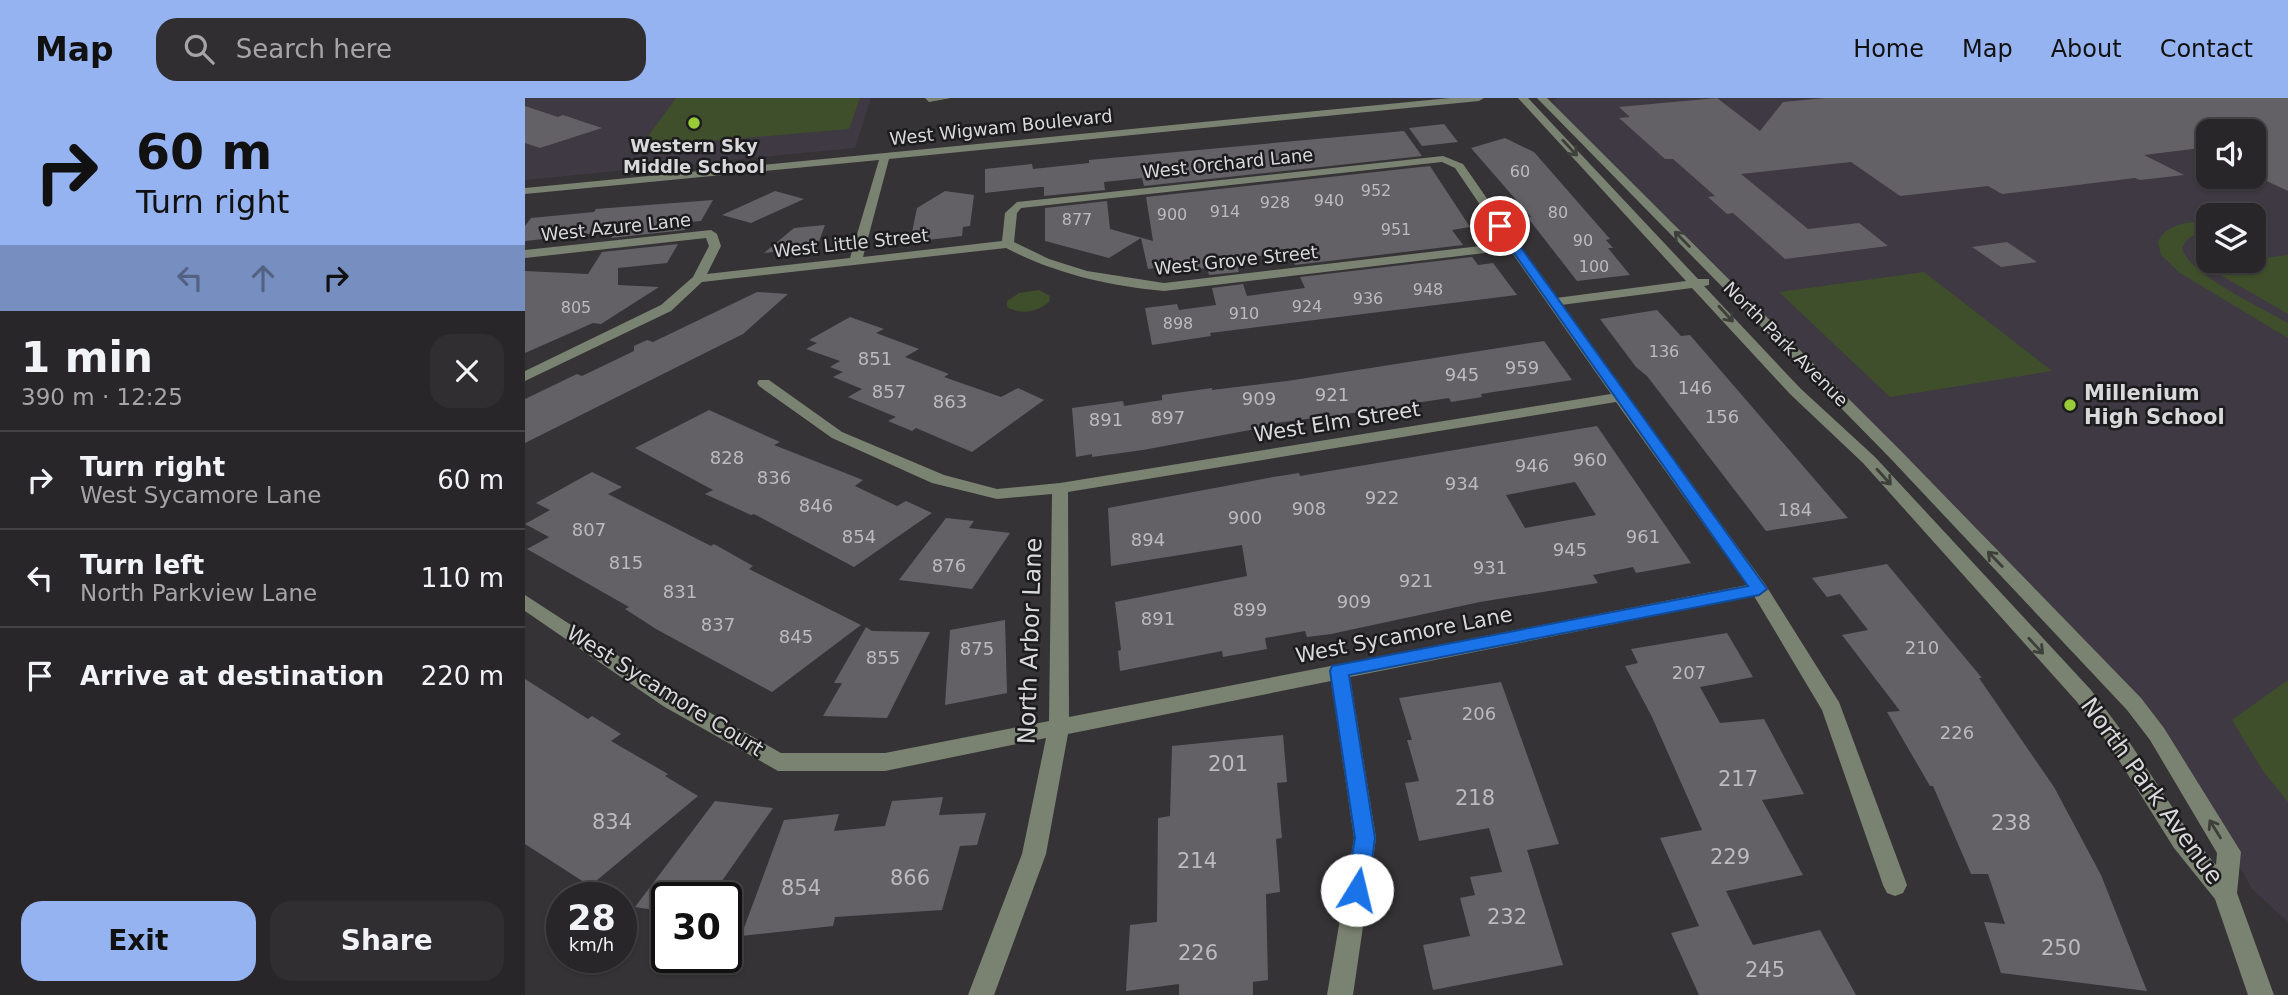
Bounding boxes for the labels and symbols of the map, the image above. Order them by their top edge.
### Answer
street label: West Wigwam Boulevard [889,105,1113,149]
marker: Western Sky Middle School [686,115,702,131]
place label: Western Sky Middle School [623,135,765,177]
one-way arrow [1562,139,1579,156]
street label: West Orchard Lane [1142,144,1314,182]
house number: 60 [1510,162,1530,181]
house number: 952 [1361,181,1391,200]
house number: 940 [1314,191,1344,210]
house number: 928 [1260,193,1290,212]
pin [1470,196,1530,256]
house number: 914 [1210,202,1240,221]
house number: 80 [1548,203,1568,222]
house number: 900 [1157,205,1187,224]
street label: West Azure Lane [540,209,692,245]
house number: 877 [1062,210,1092,229]
house number: 951 [1381,220,1411,239]
street label: West Little Street [773,224,929,262]
one-way arrow [1674,230,1691,247]
house number: 90 [1573,231,1593,250]
street label: West Grove Street [1153,241,1319,279]
house number: 100 [1579,257,1609,276]
street label: North Park Avenue [1719,277,1853,411]
house number: 948 [1413,280,1443,299]
house number: 936 [1353,289,1383,308]
house number: 924 [1292,297,1322,316]
house number: 805 [561,298,591,317]
house number: 910 [1229,304,1259,323]
one-way arrow [1717,305,1734,322]
house number: 898 [1163,314,1193,333]
house number: 136 [1649,342,1679,361]
house number: 851 [858,348,892,369]
house number: 959 [1505,357,1539,378]
house number: 945 [1445,364,1479,385]
house number: 146 [1678,377,1712,398]
house number: 857 [872,381,906,402]
place label: Millenium High School [2084,381,2225,429]
house number: 921 [1315,384,1349,405]
house number: 909 [1242,388,1276,409]
house number: 863 [933,391,967,412]
street label: West Elm Street [1252,397,1422,447]
marker: Millenium High School [2062,397,2078,413]
house number: 156 [1705,406,1739,427]
house number: 897 [1151,407,1185,428]
house number: 891 [1089,409,1123,430]
house number: 828 [710,447,744,468]
house number: 960 [1573,449,1607,470]
house number: 946 [1515,455,1549,476]
house number: 836 [757,467,791,488]
one-way arrow [1876,468,1892,486]
house number: 934 [1445,473,1479,494]
house number: 922 [1365,487,1399,508]
house number: 846 [799,495,833,516]
house number: 908 [1292,498,1326,519]
house number: 184 [1778,499,1812,520]
house number: 900 [1228,507,1262,528]
house number: 807 [572,519,606,540]
house number: 854 [842,526,876,547]
house number: 961 [1626,526,1660,547]
house number: 894 [1131,529,1165,550]
street label: North Arbor Lane [1012,537,1048,745]
house number: 945 [1553,539,1587,560]
one-way arrow [1987,551,2004,568]
house number: 815 [609,552,643,573]
house number: 876 [932,555,966,576]
house number: 931 [1473,557,1507,578]
house number: 921 [1399,570,1433,591]
house number: 831 [663,581,697,602]
house number: 909 [1337,591,1371,612]
house number: 899 [1233,599,1267,620]
street label: West Sycamore Lane [1294,602,1514,668]
house number: 891 [1141,608,1175,629]
house number: 837 [701,614,735,635]
street label: West Sycamore Court [562,621,768,761]
house number: 845 [779,626,813,647]
house number: 210 [1905,637,1939,658]
one-way arrow [2028,637,2045,654]
house number: 875 [960,638,994,659]
house number: 855 [866,647,900,668]
house number: 207 [1672,662,1706,683]
street label: North Park Avenue [2075,692,2229,890]
house number: 206 [1462,703,1496,724]
house number: 226 [1940,722,1974,743]
house number: 201 [1208,752,1248,776]
house number: 217 [1718,767,1758,791]
house number: 218 [1455,786,1495,810]
house number: 834 [592,810,632,834]
house number: 238 [1991,811,2031,835]
one-way arrow [2208,820,2222,840]
house number: 229 [1710,845,1750,869]
house number: 214 [1177,849,1217,873]
position arrow [1320,853,1394,927]
house number: 866 [890,866,930,890]
house number: 854 [781,876,821,900]
speed limit sign: 30 [651,882,742,973]
house number: 232 [1487,905,1527,929]
house number: 250 [2041,936,2081,960]
house number: 226 [1178,941,1218,965]
house number: 245 [1745,958,1785,982]

